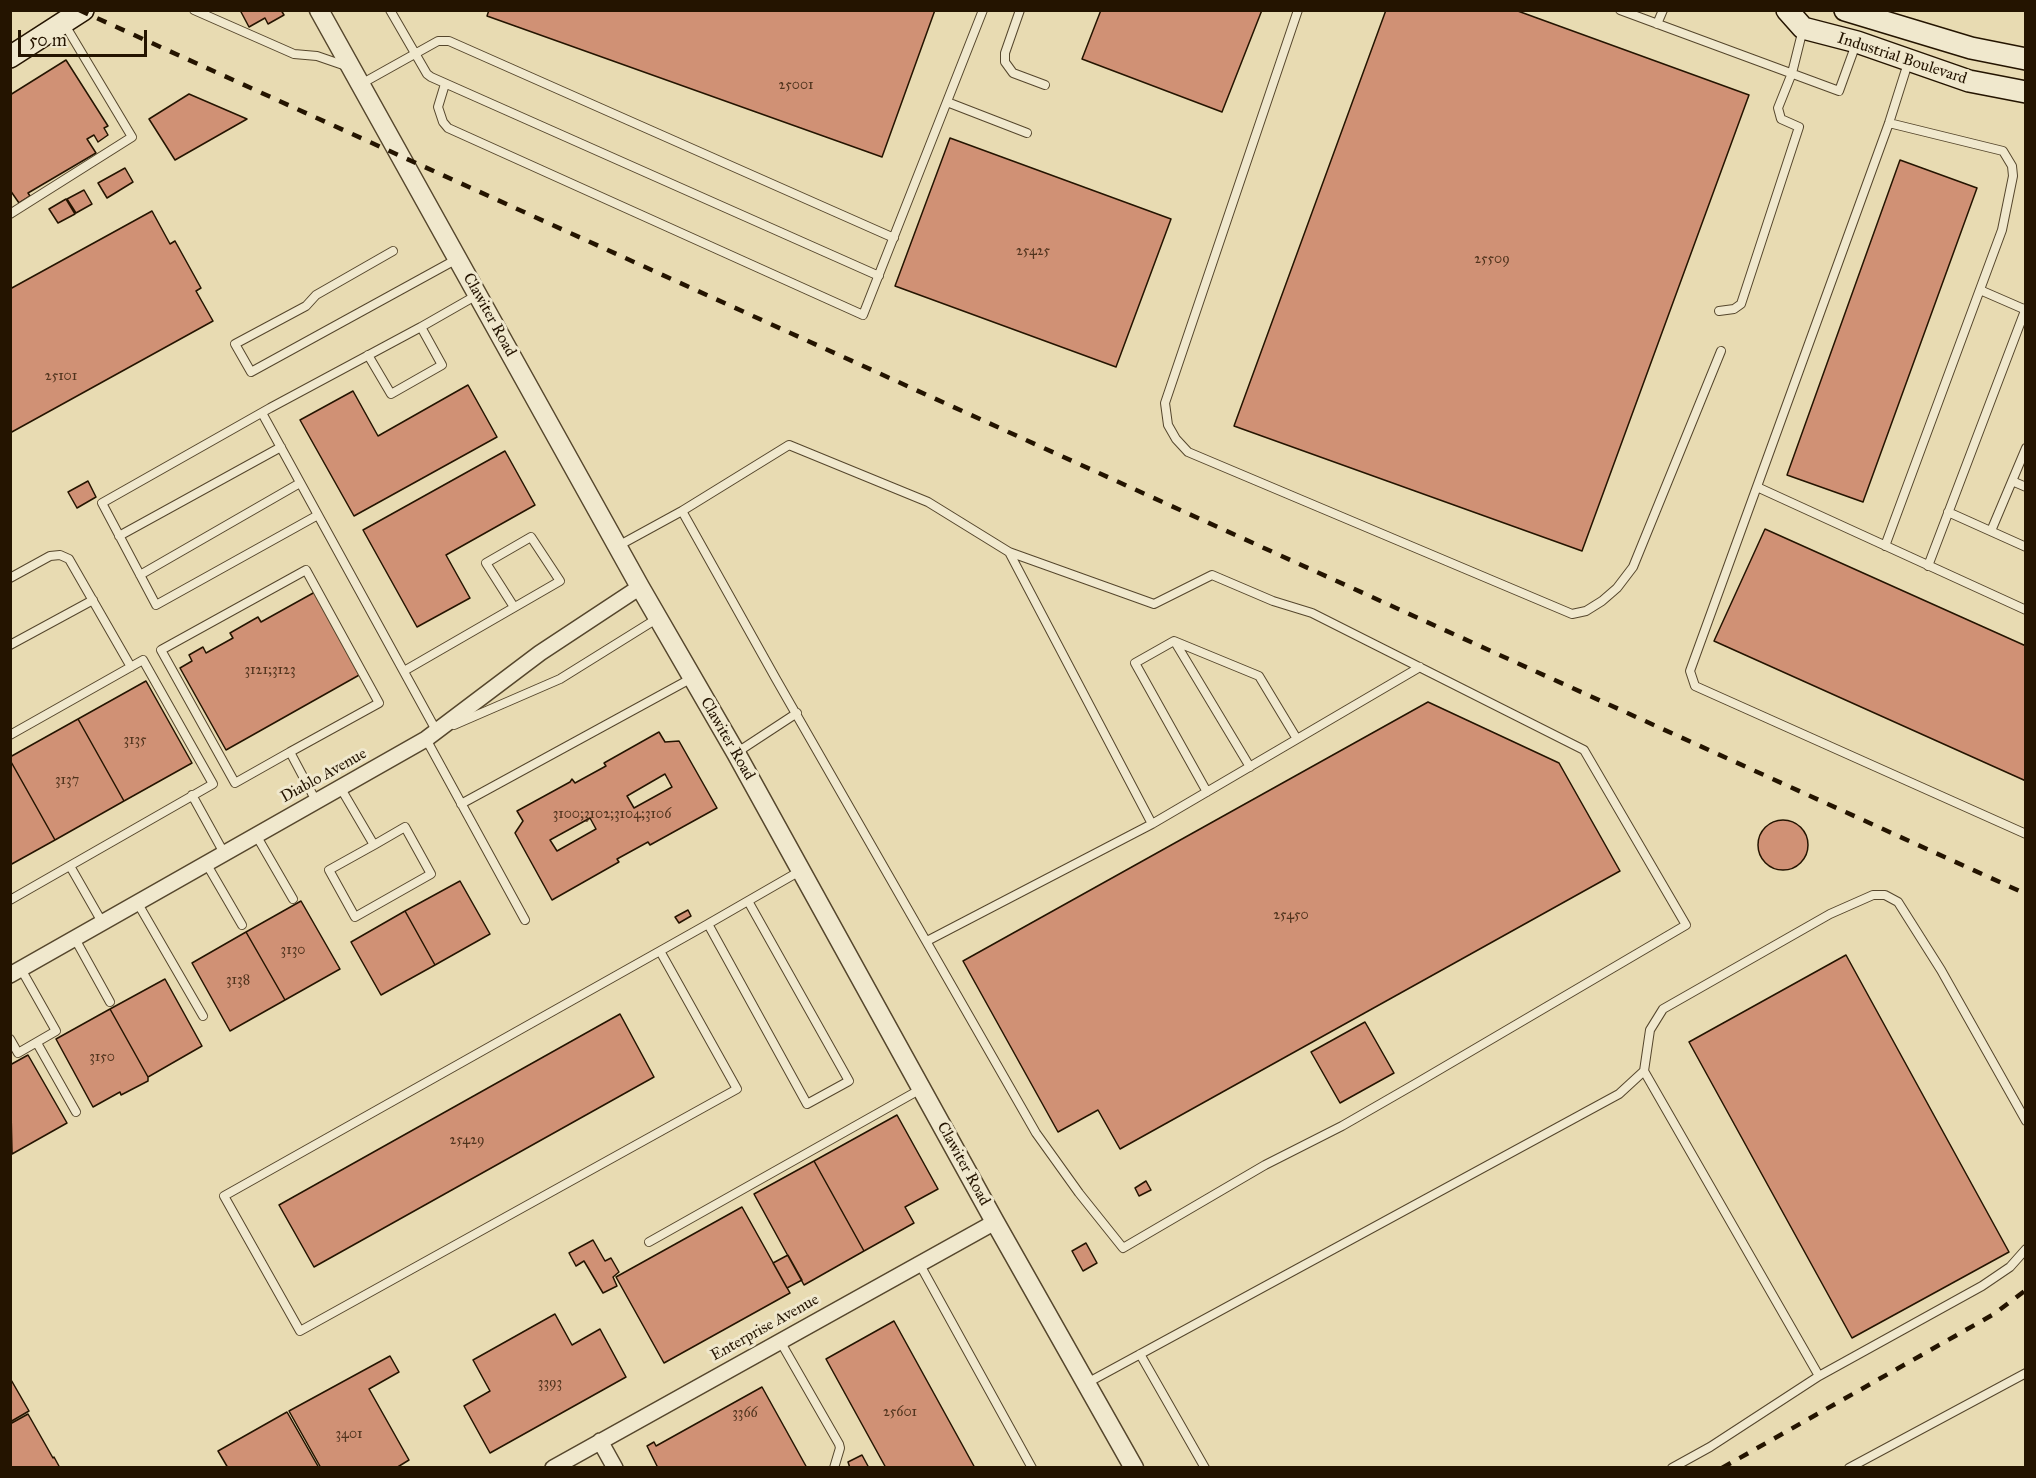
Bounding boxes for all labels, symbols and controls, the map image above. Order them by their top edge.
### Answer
scale bar [21,18,150,56]
text: 50 m [29,29,67,51]
street label: Industrial Boulevard [1835,29,1969,89]
house number: 25001 [778,78,814,94]
house number: 25425 [1016,244,1050,260]
house number: 25509 [1474,252,1510,268]
street label: Clawiter Road [458,270,520,360]
house number: 25101 [45,369,77,385]
house number: 3121;3123 [244,663,296,679]
street label: Clawiter Road [696,694,758,784]
house number: 3135 [123,733,147,749]
street label: Diablo Avenue [278,744,370,808]
house number: 3137 [55,773,79,789]
house number: 3100;3102;3104;3106 [553,807,671,823]
house number: 25450 [1273,908,1309,924]
house number: 3130 [281,943,305,959]
house number: 3138 [226,973,250,989]
house number: 3150 [89,1050,115,1066]
street label: Clawiter Road [932,1119,994,1209]
house number: 25429 [449,1133,485,1149]
street label: Enterprise Avenue [708,1290,822,1366]
house number: 3393 [538,1376,562,1392]
house number: 25601 [883,1405,917,1421]
house number: 3366 [732,1406,758,1422]
house number: 3401 [336,1427,362,1443]

